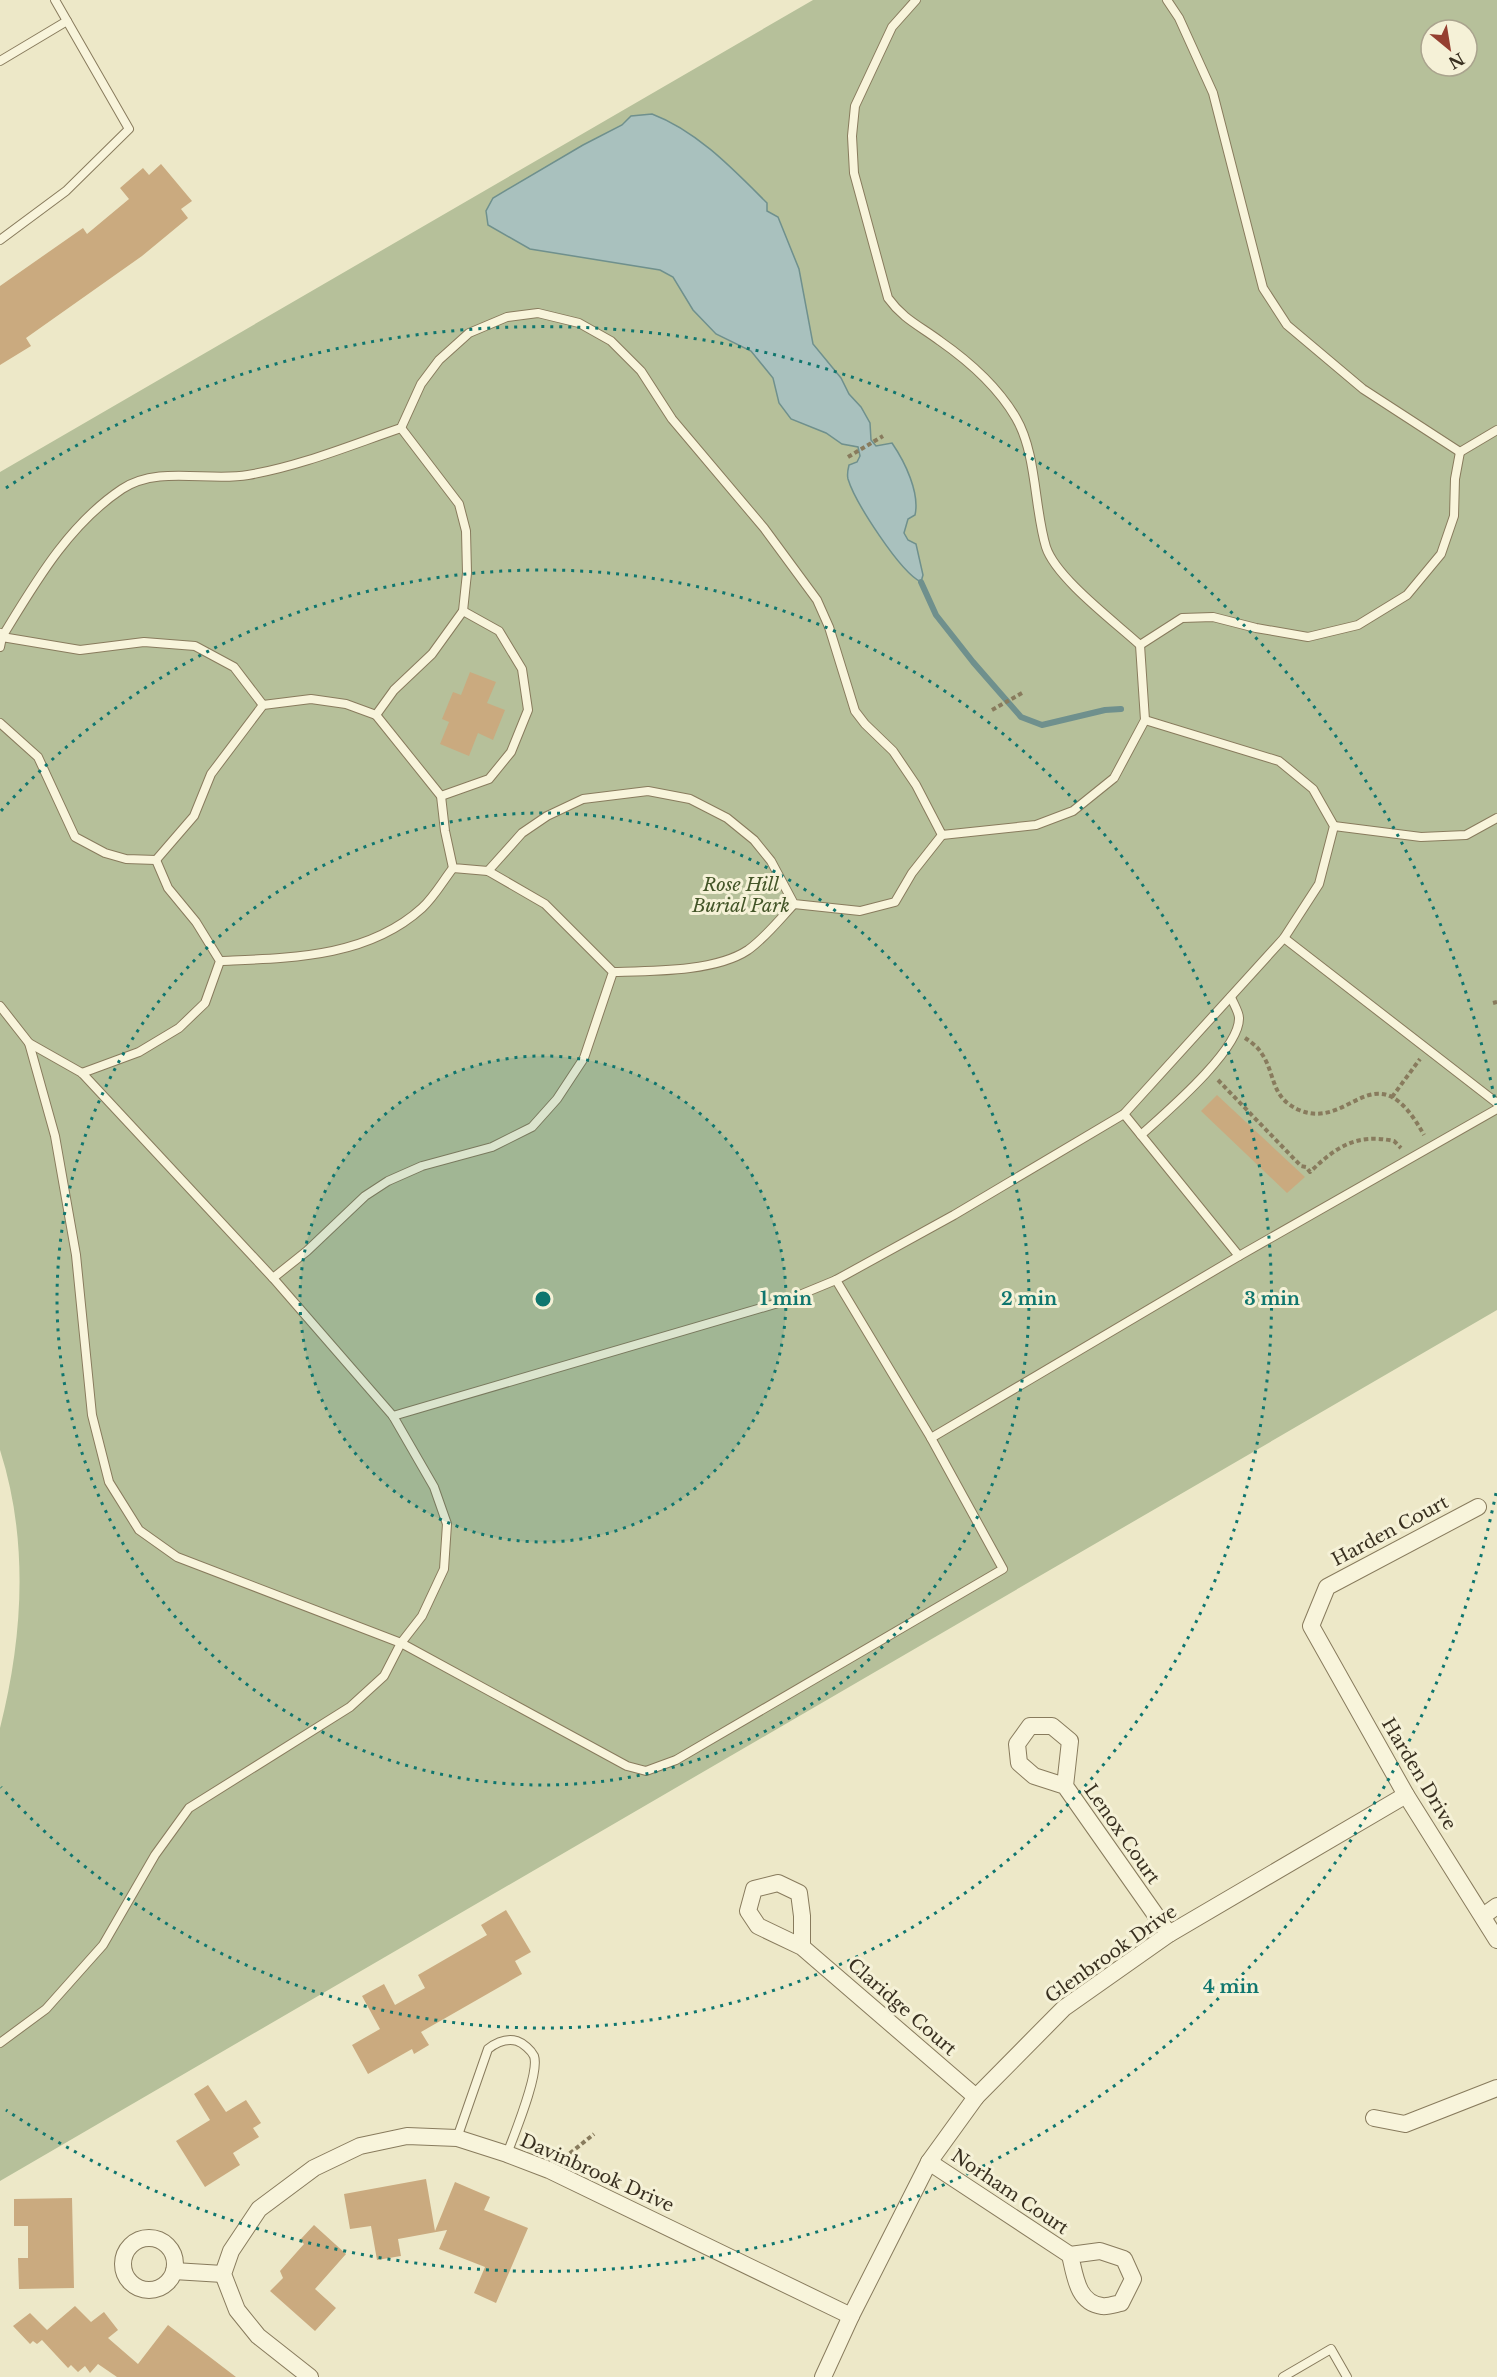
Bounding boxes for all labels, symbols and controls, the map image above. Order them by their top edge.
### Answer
north arrow [1419,18,1479,78]
text: N [1445,49,1468,73]
park label: Rose Hill Burial Park [691,874,790,917]
text: 1 min [760,1288,812,1310]
text: 2 min [1001,1288,1057,1310]
text: 3 min [1244,1288,1300,1310]
centre of rings [533,1289,553,1309]
street label: Harden Court [1328,1491,1452,1571]
street label: Harden Drive [1377,1714,1461,1834]
street label: Lenox Court [1080,1780,1165,1888]
street label: Glenbrook Drive [1041,1900,1181,2008]
street label: Claridge Court [843,1954,961,2060]
text: 4 min [1203,1976,1259,1998]
street label: Davinbrook Drive [517,2129,677,2217]
street label: Norham Court [947,2145,1073,2239]

